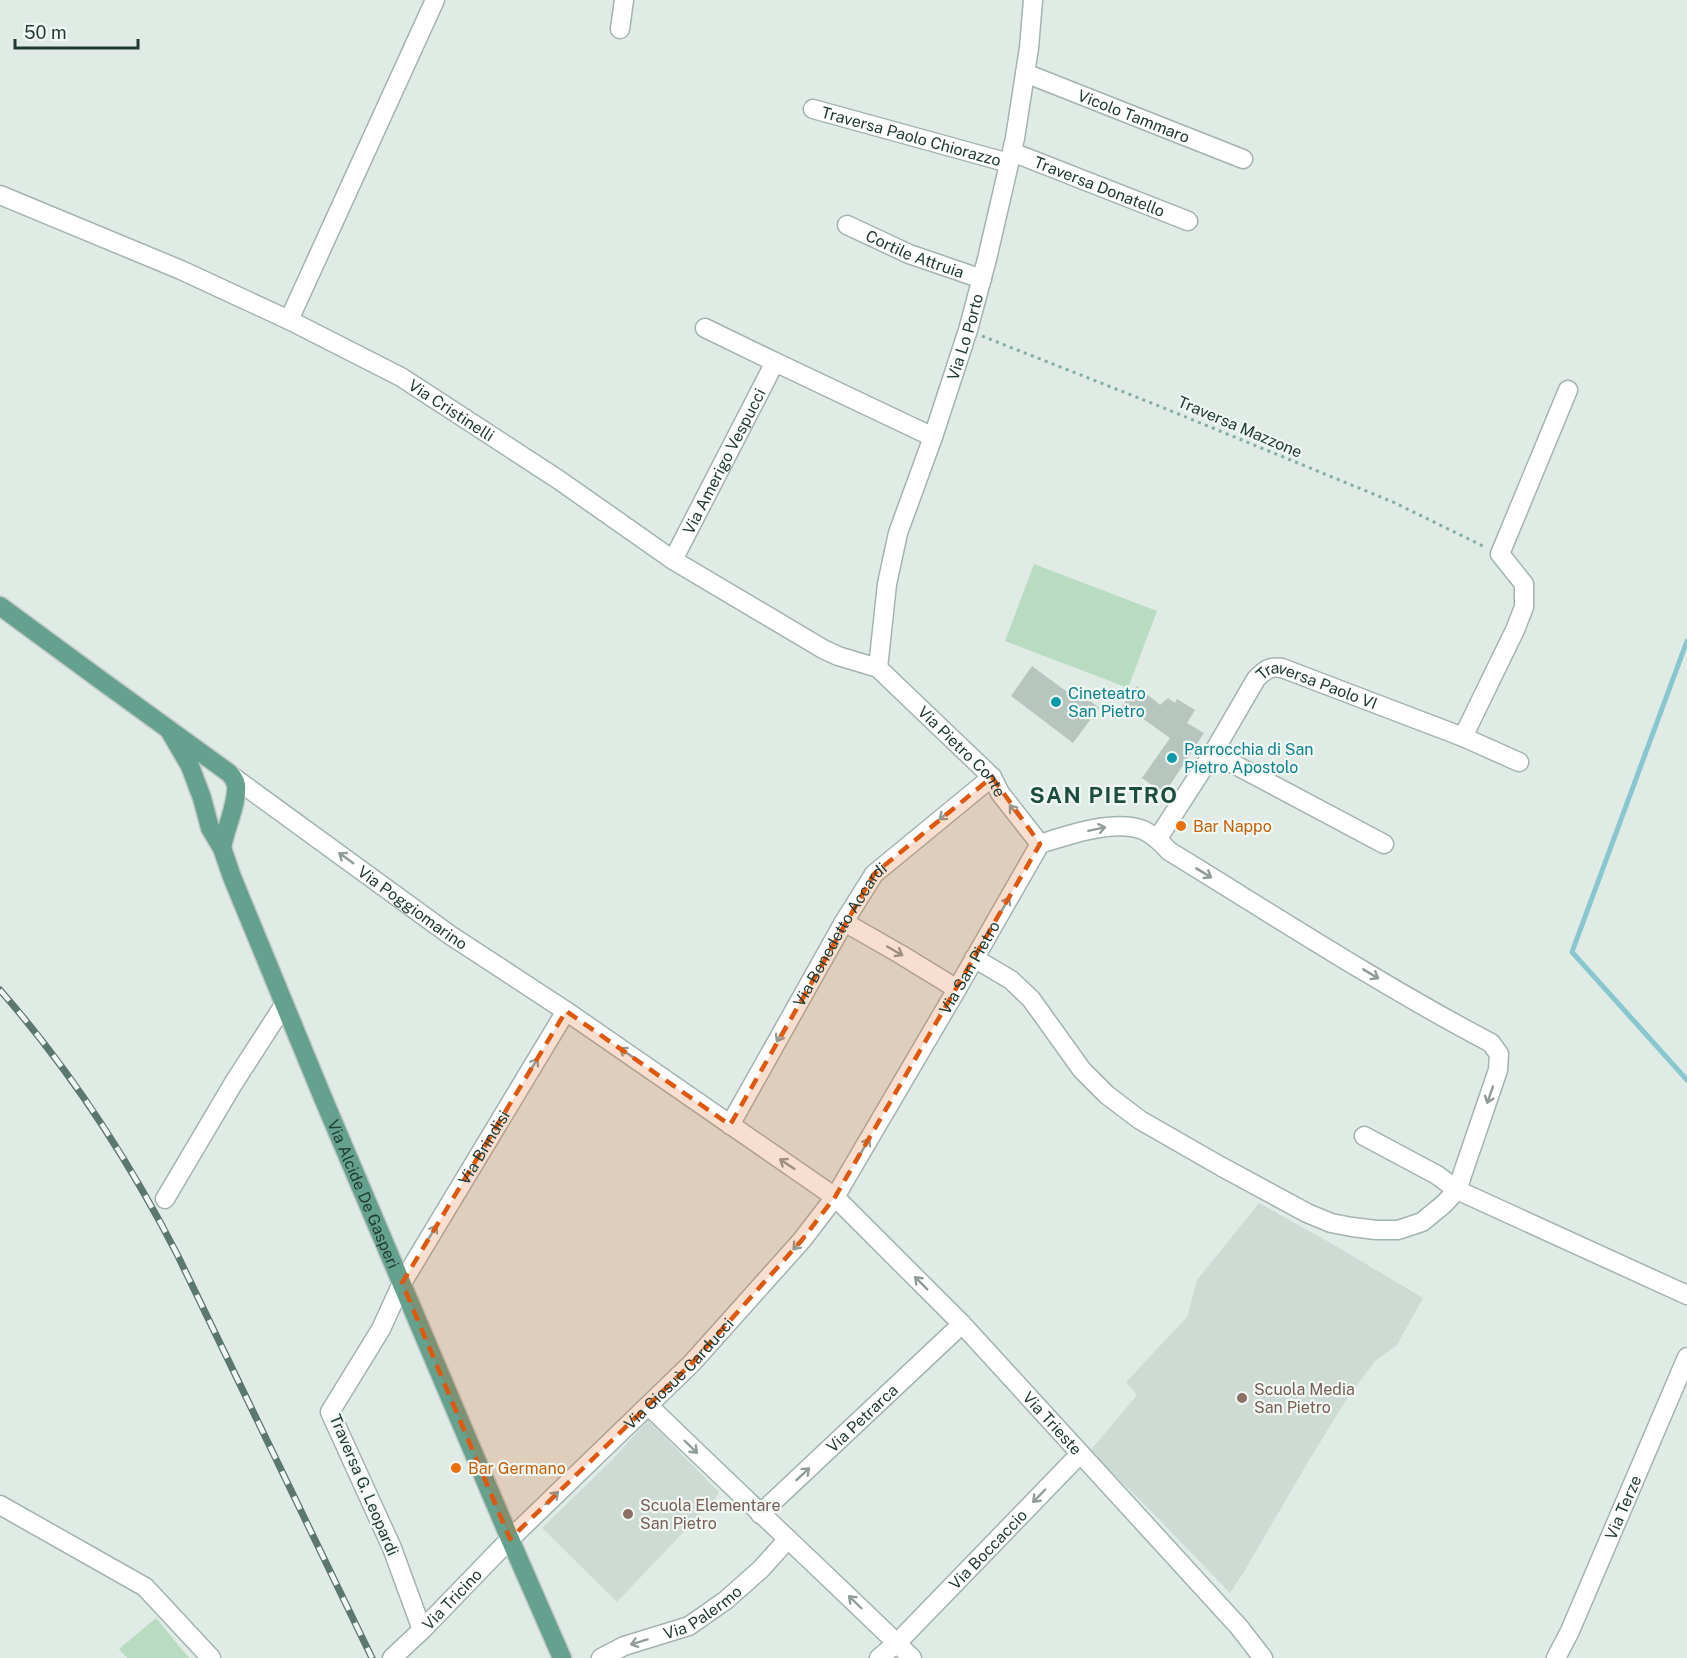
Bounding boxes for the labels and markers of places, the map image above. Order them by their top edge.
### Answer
place label: Cineteatro San Pietro [1068,684,1146,721]
marker: Cineteatro San Pietro [1049,695,1063,709]
place label: Parrocchia di San Pietro Apostolo [1184,740,1314,777]
marker: Parrocchia di San Pietro Apostolo [1165,751,1179,765]
place label: Bar Nappo [1193,817,1272,836]
marker: Bar Nappo [1174,819,1188,833]
place label: Scuola Media San Pietro [1254,1380,1355,1417]
marker: Scuola Media San Pietro [1235,1391,1249,1405]
place label: Bar Germano [468,1459,566,1478]
marker: Bar Germano [449,1461,463,1475]
place label: Scuola Elementare San Pietro [640,1496,780,1533]
marker: Scuola Elementare San Pietro [621,1507,635,1521]

